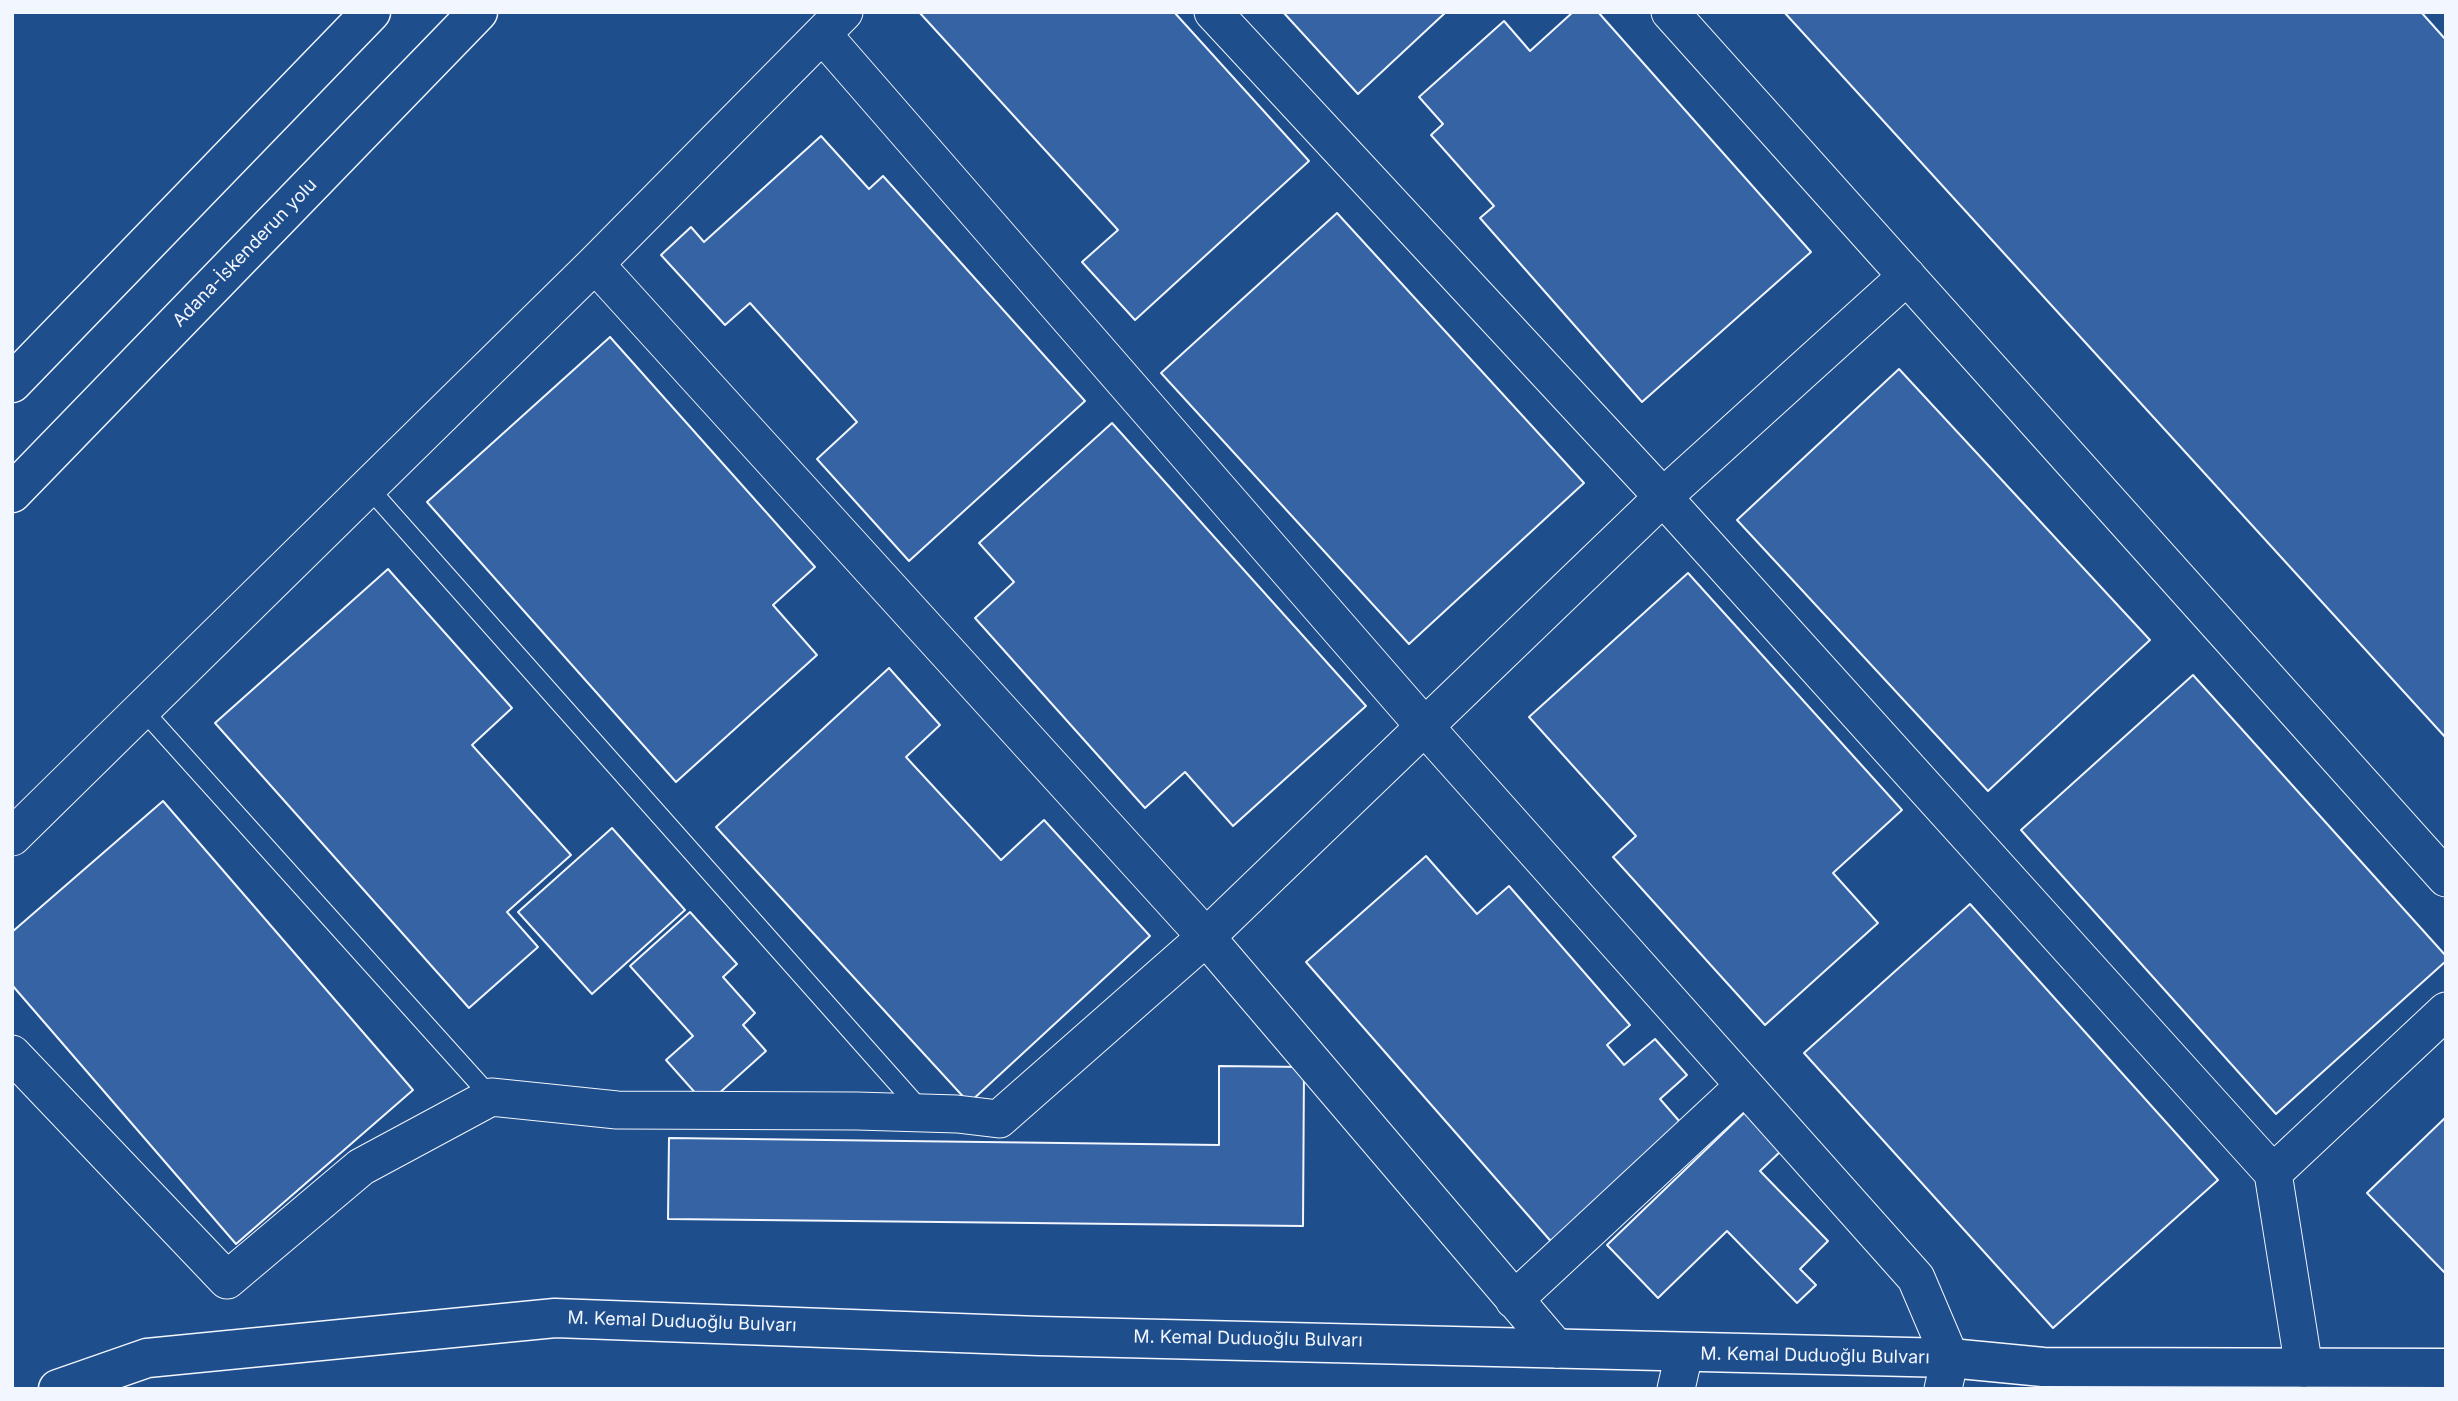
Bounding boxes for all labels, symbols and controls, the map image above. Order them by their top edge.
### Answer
street label: Adana-İskenderun yolu [169,174,321,332]
street label: M. Kemal Duduoğlu Bulvarı [567,1307,797,1337]
street label: M. Kemal Duduoğlu Bulvarı [1133,1326,1363,1352]
street label: M. Kemal Duduoğlu Bulvarı [1700,1343,1930,1369]

